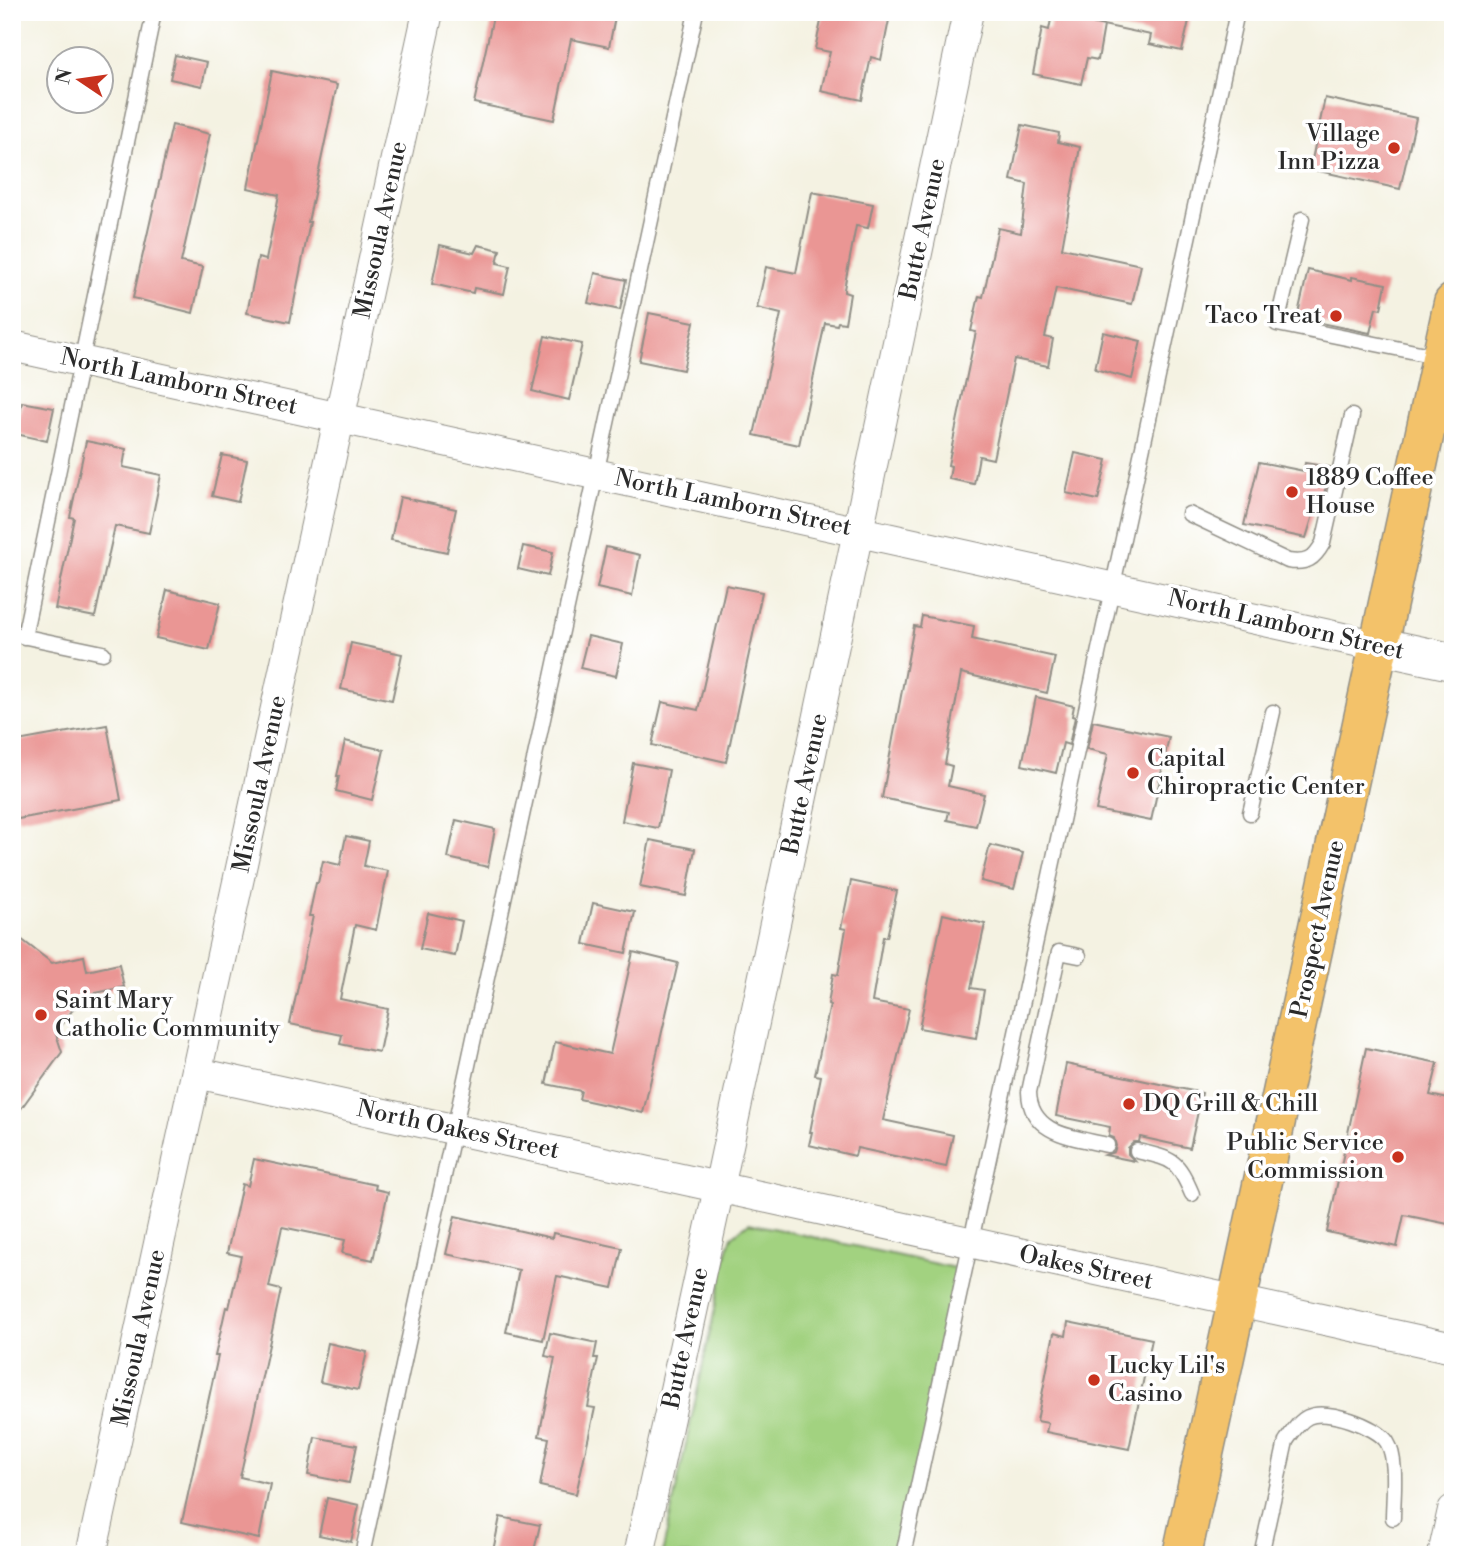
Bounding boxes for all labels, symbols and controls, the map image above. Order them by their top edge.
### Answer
north arrow [46,46,116,116]
text: N [51,66,78,86]
place label: Village Inn Pizza [1278,119,1381,177]
street label: Missoula Avenue [348,139,414,321]
marker: Village Inn Pizza [1386,140,1402,156]
street label: Butte Avenue [893,156,953,303]
place label: Taco Treat [1205,301,1322,331]
marker: Taco Treat [1328,308,1344,324]
street label: North Lamborn Street [58,342,301,422]
street label: North Lamborn Street [612,463,855,543]
place label: 1889 Coffee House [1306,463,1434,521]
marker: 1889 Coffee House [1284,484,1300,500]
street label: North Lamborn Street [1165,583,1408,667]
street label: Missoula Avenue [227,693,293,875]
street label: Butte Avenue [775,711,835,858]
place label: Capital Chiropractic Center [1147,744,1365,802]
marker: Capital Chiropractic Center [1125,765,1141,781]
street label: Prospect Avenue [1284,837,1352,1021]
place label: Saint Mary Catholic Community [55,986,280,1044]
marker: Saint Mary Catholic Community [33,1007,49,1023]
place label: DQ Grill & Chill [1143,1089,1318,1119]
street label: North Oakes Street [354,1094,562,1166]
marker: DQ Grill & Chill [1121,1096,1137,1112]
place label: Public Service Commission [1227,1128,1384,1186]
marker: Public Service Commission [1390,1149,1406,1165]
street label: Oakes Street [1016,1239,1156,1297]
street label: Missoula Avenue [106,1247,172,1429]
street label: Butte Avenue [656,1265,716,1412]
place label: Lucky Lil's Casino [1108,1351,1225,1409]
marker: Lucky Lil's Casino [1086,1372,1102,1388]

